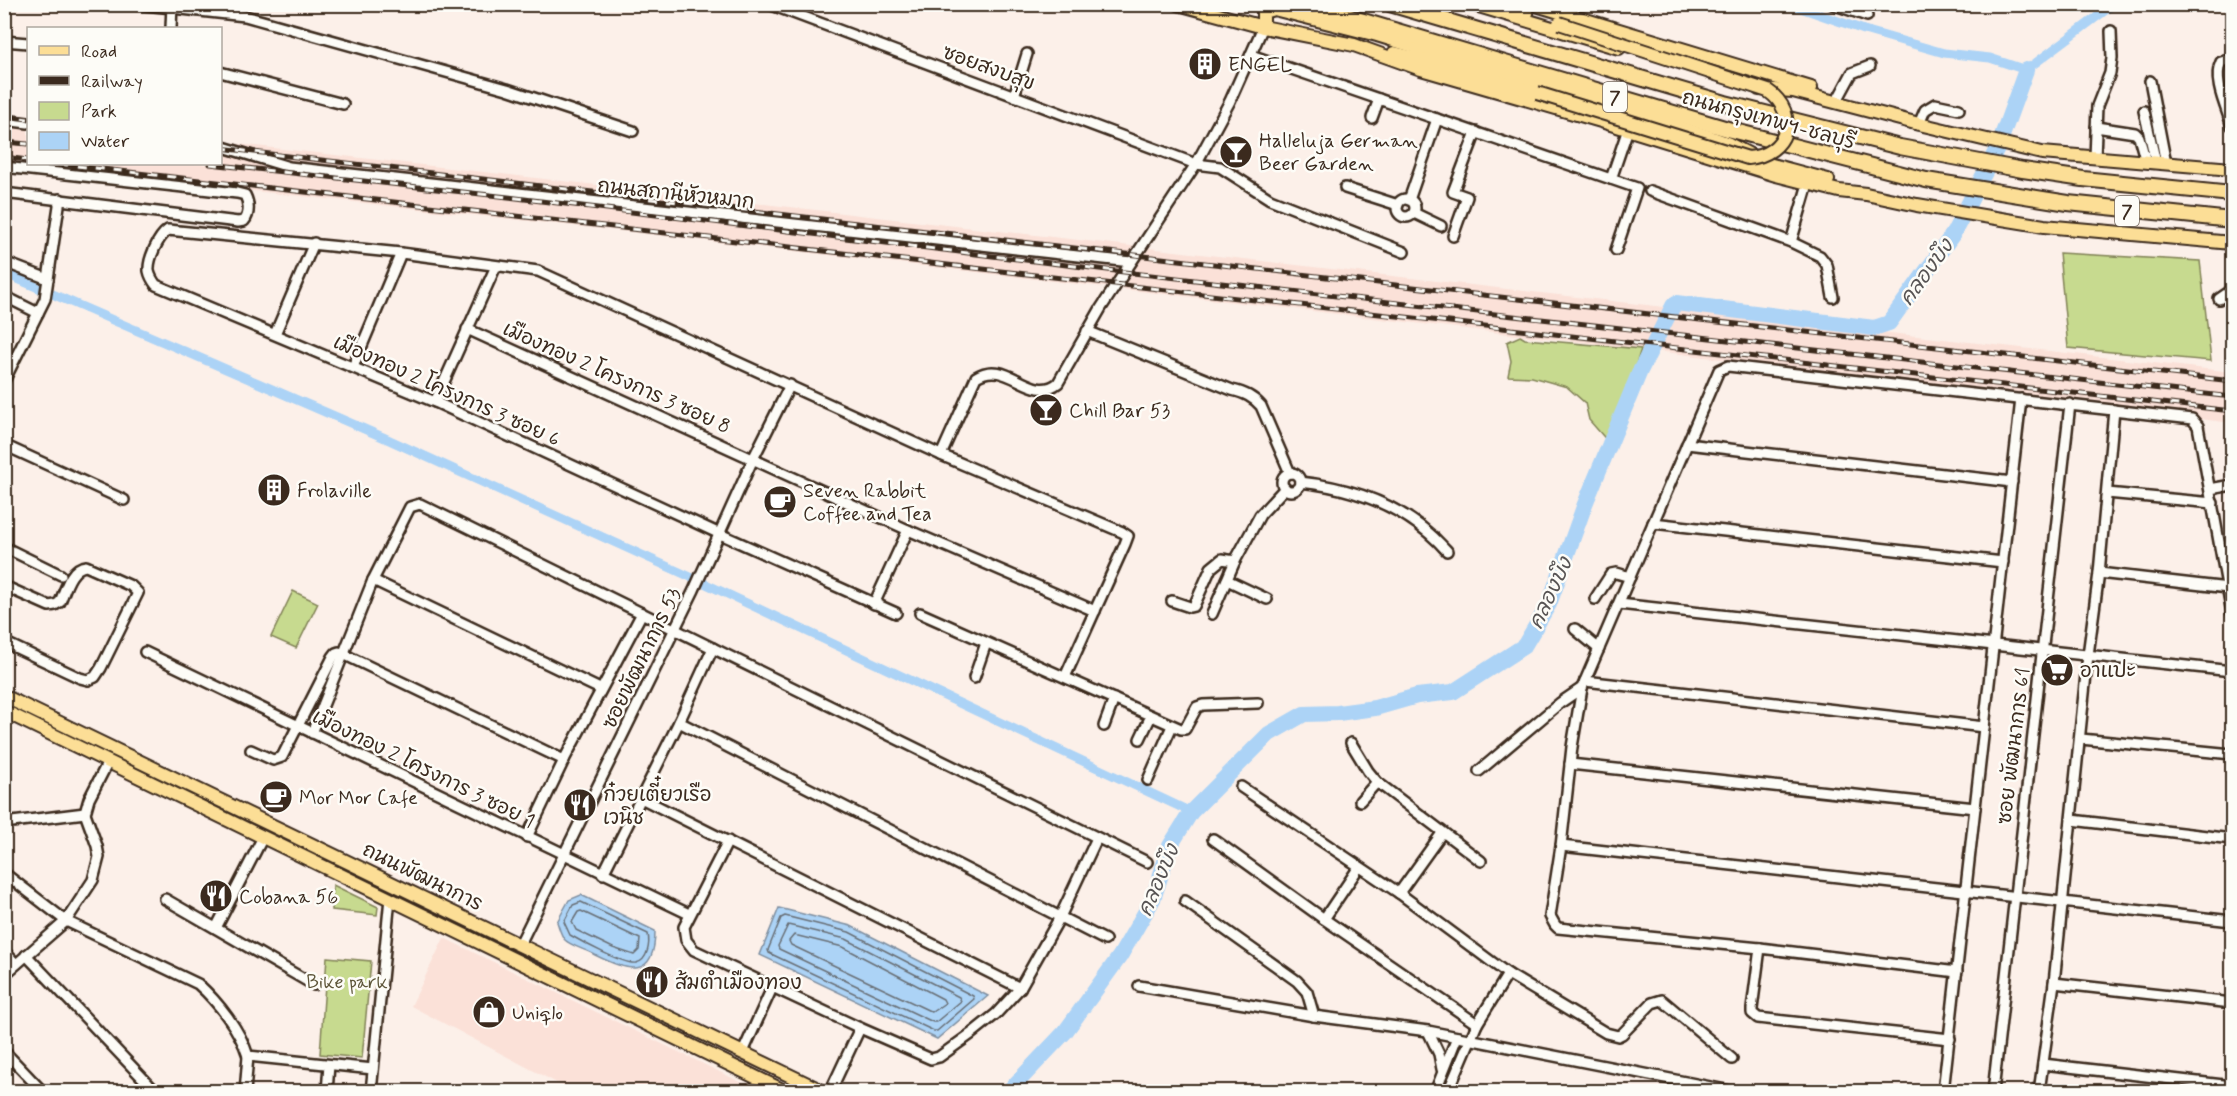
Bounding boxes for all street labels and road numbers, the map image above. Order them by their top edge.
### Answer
street label: ซอยสงบสุข [938,39,1038,99]
road number: 7 [1603,82,1627,112]
street label: ถนนกรุงเทพฯ-ชลบุรี [1679,84,1858,158]
street label: ถนนสถานีหัวหมาก [596,173,756,216]
road number: 7 [2115,196,2139,226]
street label: เมืองทอง 2 โครงการ 3 ซอย 8 [498,315,735,441]
street label: เมืองทอง 2 โครงการ 3 ซอย 6 [329,328,565,454]
street label: ซอยพัฒนาการ 53 [597,584,688,734]
street label: ซอย พัฒนาการ 61 [1991,666,2037,826]
street label: เมืองทอง 2 โครงการ 3 ซอย 1 [308,703,540,835]
street label: ถนนพัฒนาการ [358,837,487,918]

